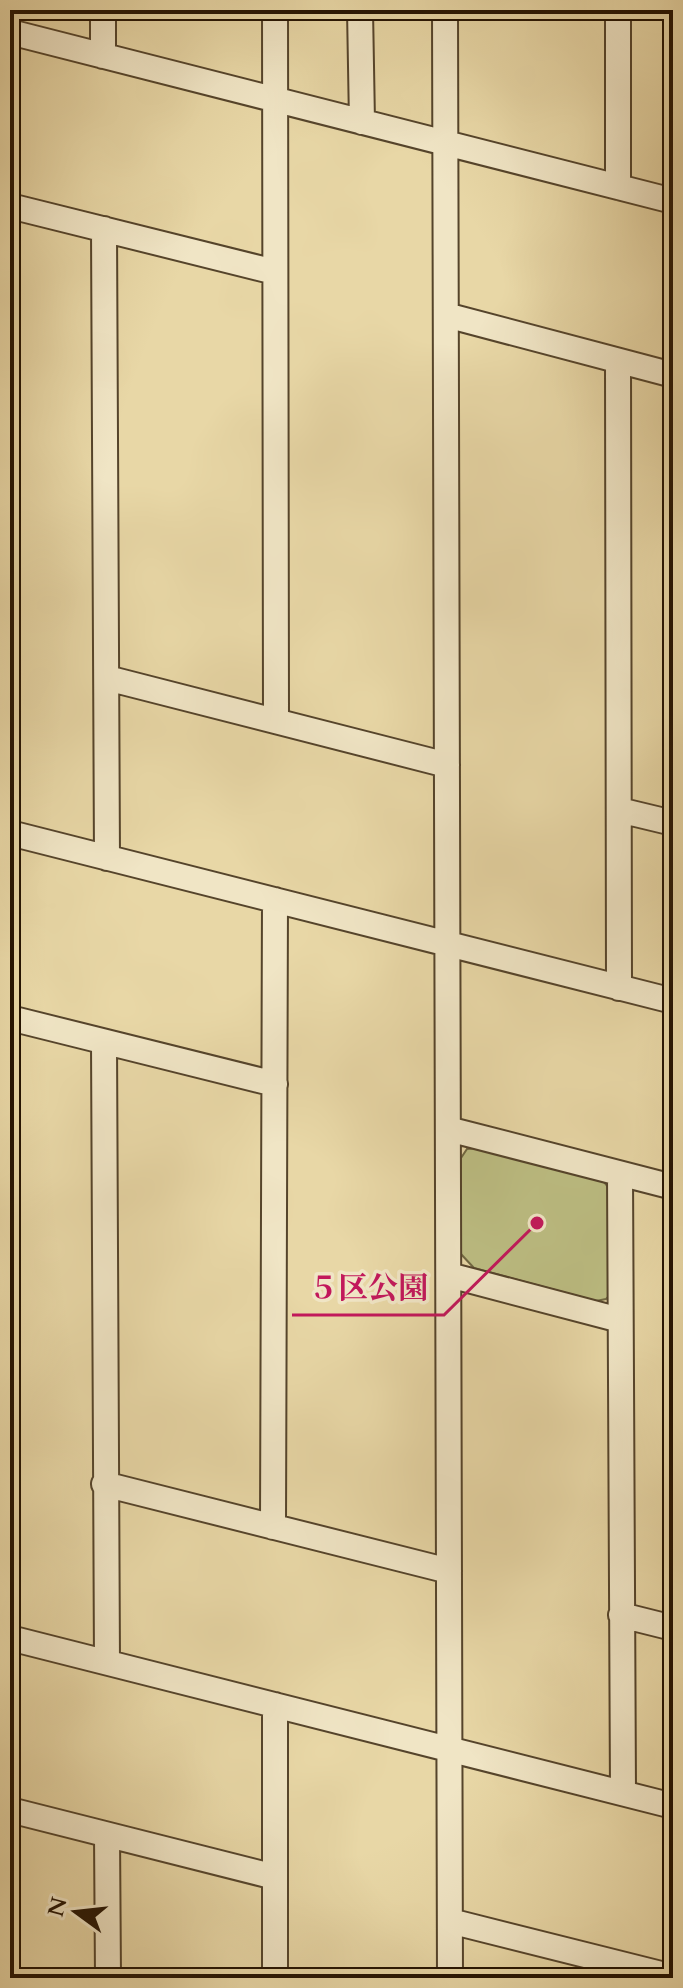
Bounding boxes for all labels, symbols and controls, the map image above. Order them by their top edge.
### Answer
callout: ５区公園 [292,1261,444,1315]
text: ５区公園 [308,1268,428,1309]
north arrow [36,1872,116,1952]
text: N [41,1894,75,1920]

